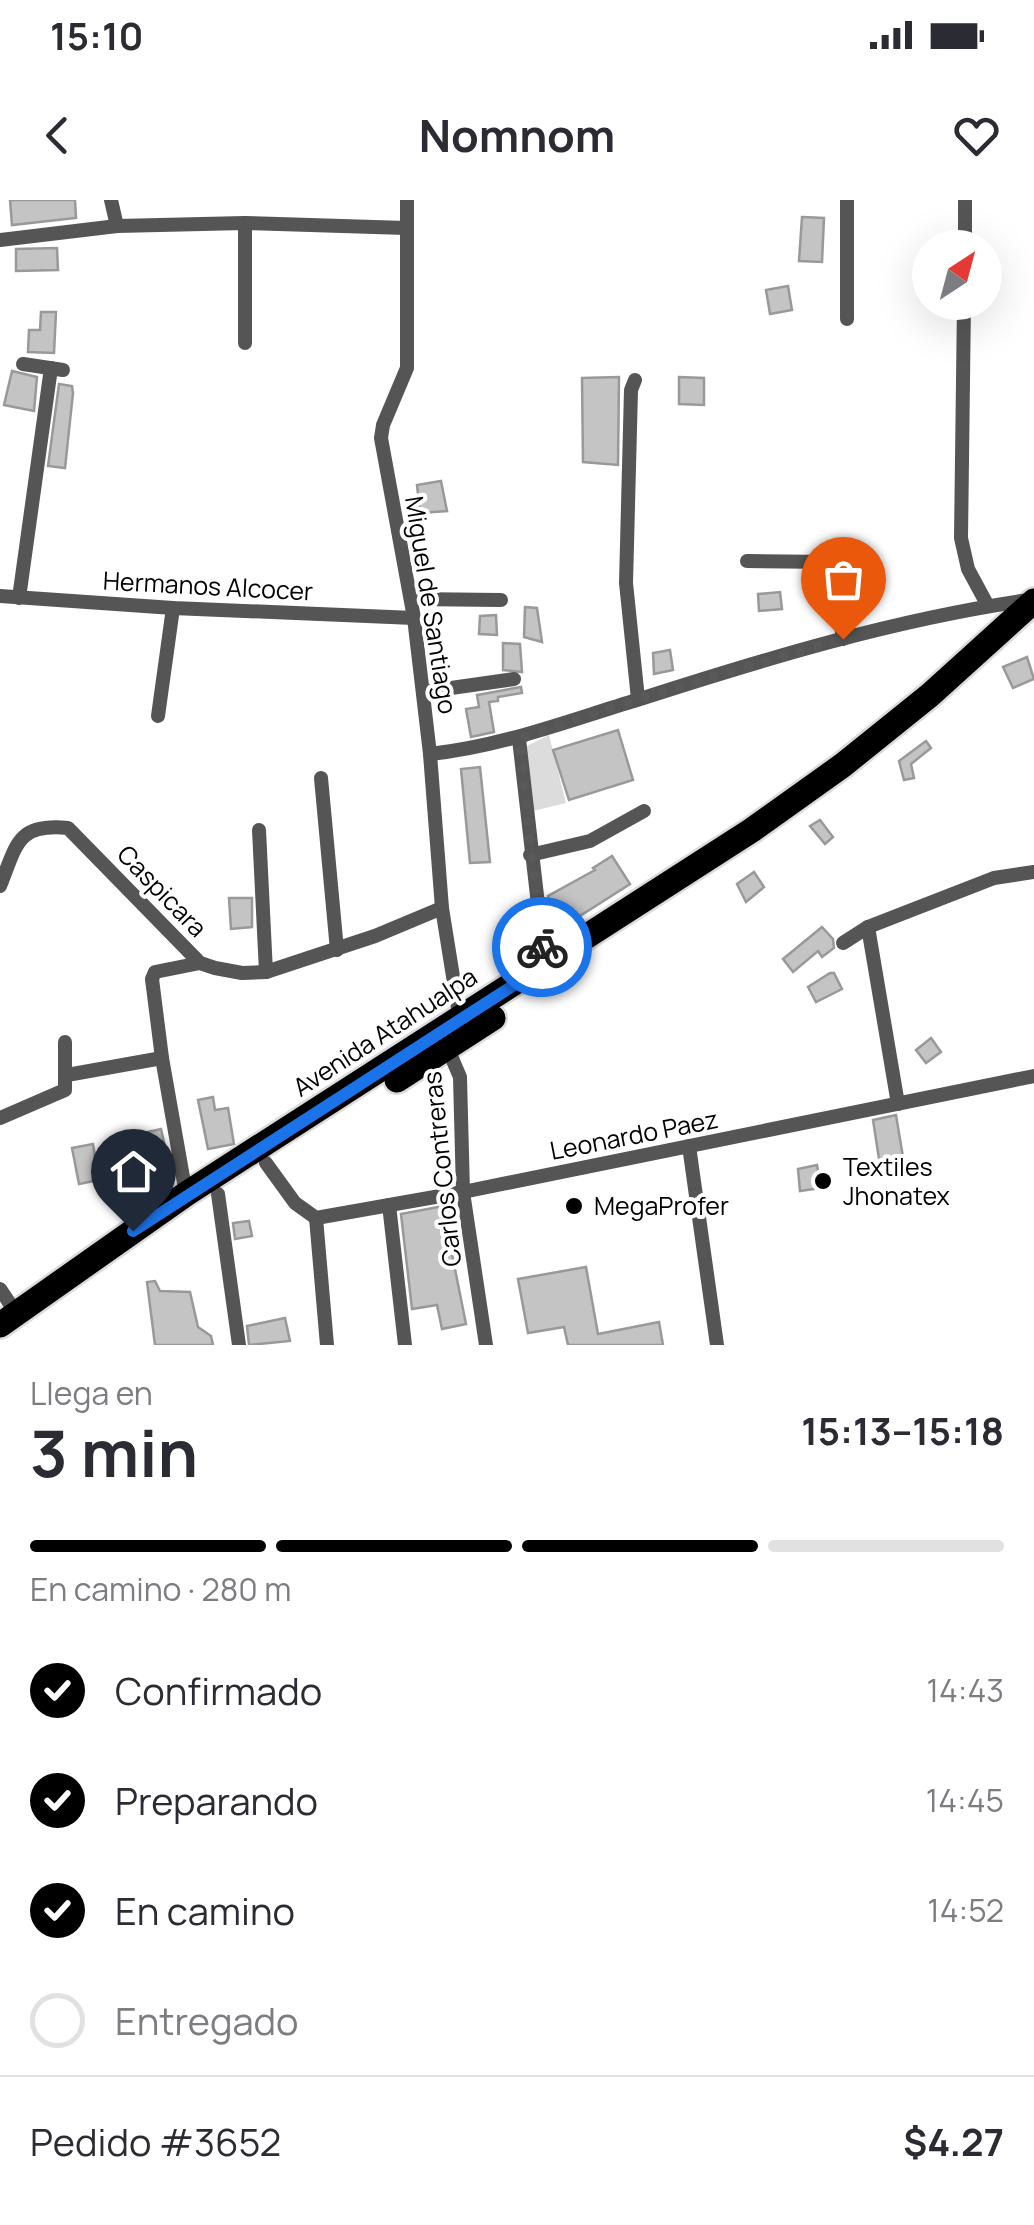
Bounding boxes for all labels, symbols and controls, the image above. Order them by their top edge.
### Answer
text: 15:10 [50,9,144,61]
text: Nomnom [419,104,615,166]
icon: back [30,108,85,163]
icon: heart [949,108,1004,163]
north arrow [912,230,1002,320]
map controls [912,230,1002,320]
street label: Miguel de Santiago [397,494,466,716]
pin [801,537,886,640]
icon: bag [816,552,871,607]
street label: Hermanos Alcocer [102,563,314,608]
street label: Caspicara [110,837,215,944]
courier [492,897,592,997]
icon: bike [515,920,570,975]
street label: Avenida Atahualpa [286,959,484,1104]
street label: Carlos Contreras [414,1070,469,1268]
street label: Leonardo Paez [547,1101,721,1168]
pin [91,1129,176,1232]
icon: home [106,1144,161,1199]
place label: Textiles Jhonatex [843,1149,950,1213]
marker: Textiles Jhonatex [812,1170,834,1192]
place label: MegaProfer [594,1188,729,1223]
marker: MegaProfer [563,1195,585,1217]
text: Llega en [30,1371,153,1415]
text: 15:13–15:18 [801,1404,1004,1456]
text: 3 min [30,1408,198,1497]
text: En camino · 280 m [30,1567,291,1611]
icon: check [30,1663,85,1718]
text: Confirmado [115,1664,322,1716]
text: 14:43 [927,1668,1004,1712]
icon: check [30,1773,85,1828]
text: Preparando [115,1774,318,1826]
text: 14:45 [926,1778,1004,1822]
icon: check [30,1883,85,1938]
text: En camino [115,1884,295,1936]
text: 14:52 [927,1888,1004,1932]
text: Entregado [115,1994,299,2046]
text: Pedido #3652 [30,2115,281,2167]
text: $4.27 [903,2115,1004,2167]

